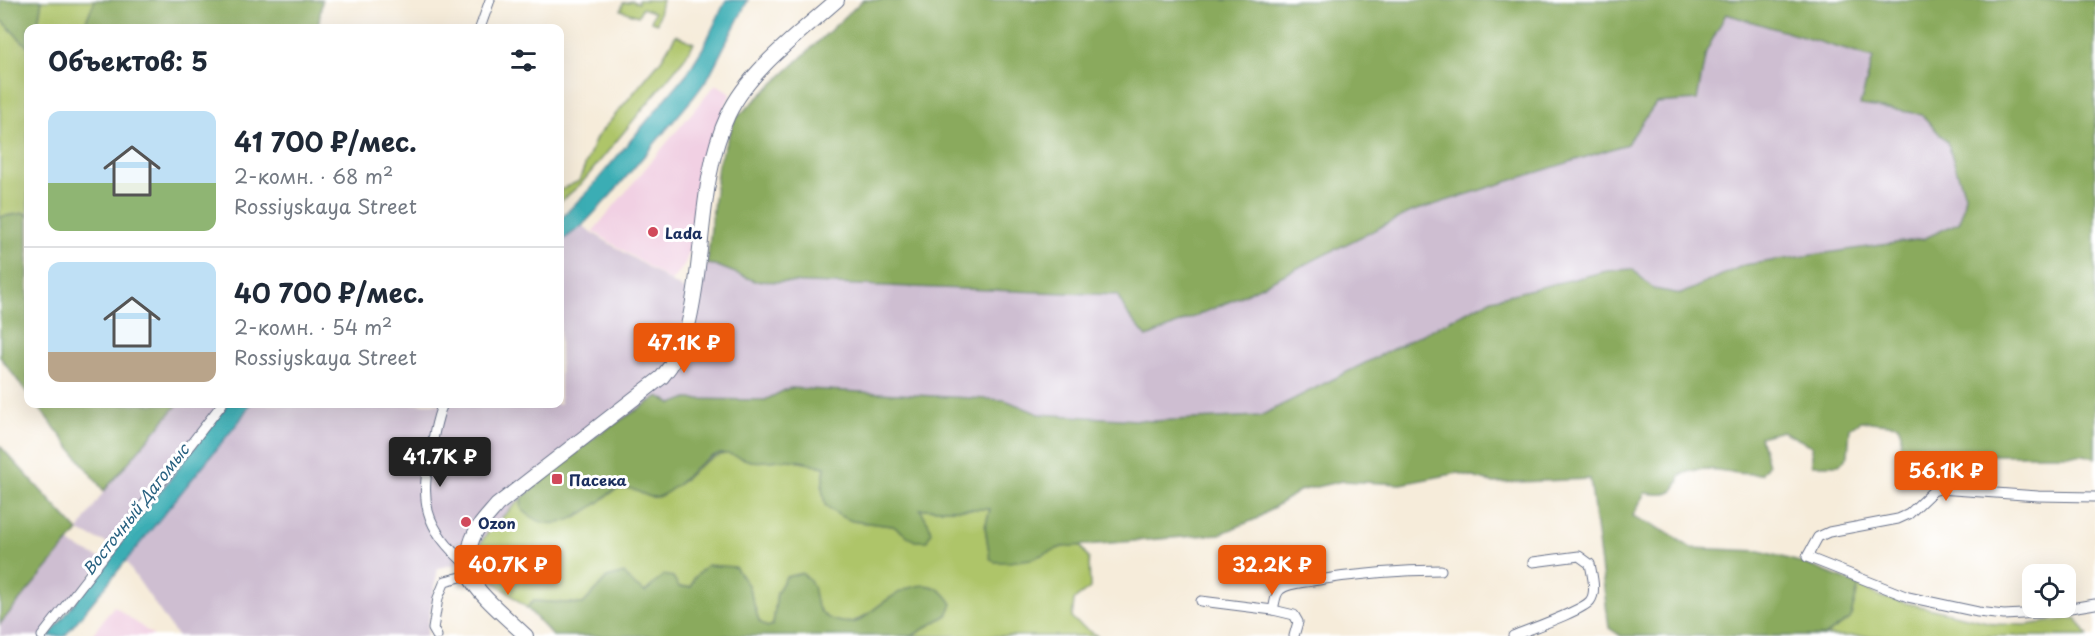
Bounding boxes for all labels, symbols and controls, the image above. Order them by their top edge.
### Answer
text: Объектов: 5 [48,41,208,80]
icon: filters [507,44,540,77]
text: 41 700 ₽/мес. [234,122,417,161]
icon: home [96,135,168,207]
text: 2-комн. · 68 m² [234,161,393,191]
text: Rossiyskaya Street [234,191,417,221]
place label: Lada [665,221,703,244]
marker: Lada [646,225,660,239]
text: 40 700 ₽/мес. [234,273,424,312]
icon: home [96,286,168,358]
text: 2-комн. · 54 m² [234,312,392,342]
pin: 47.1K ₽ [629,323,739,374]
text: 47.1K ₽ [648,327,720,357]
text: Rossiyskaya Street [234,342,417,372]
water label: Восточный Дагомыс [76,437,195,580]
pin: 41.7K ₽ [385,437,495,488]
text: 41.7K ₽ [403,441,477,471]
pin: 56.1K ₽ [1891,451,2001,502]
text: 56.1K ₽ [1908,455,1984,485]
place label: Пасека [569,468,627,491]
marker: Пасека [550,472,564,486]
place label: Ozon [478,511,516,534]
marker: Ozon [459,515,473,529]
pin: 40.7K ₽ [453,545,563,596]
pin: 32.2K ₽ [1217,545,1327,596]
text: 40.7K ₽ [468,549,548,579]
text: 32.2K ₽ [1232,549,1312,579]
map controls [2022,564,2076,618]
button: locate [2022,564,2076,618]

